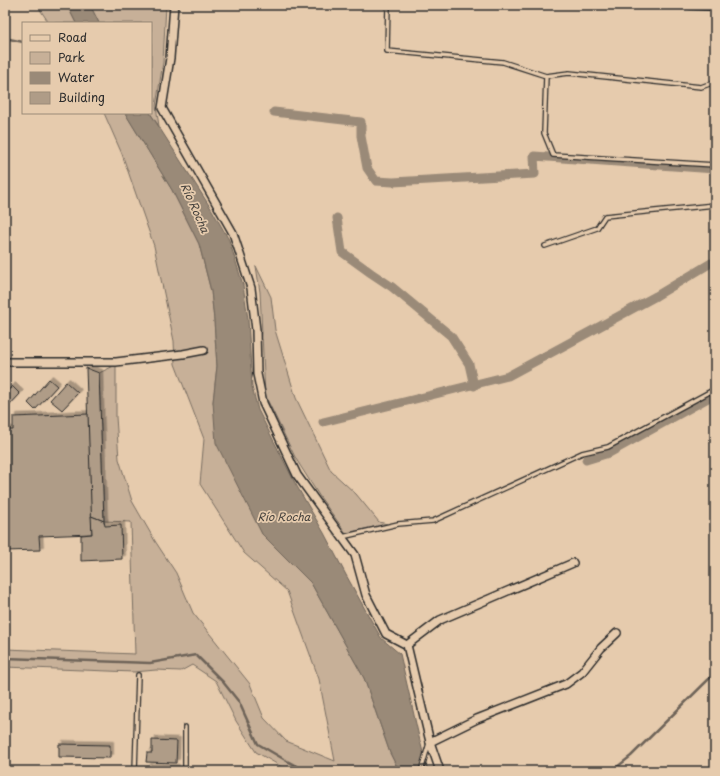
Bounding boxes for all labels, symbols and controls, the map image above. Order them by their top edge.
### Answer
legend [22,22,152,114]
text: Road [58,28,87,46]
text: Park [58,48,85,66]
text: Water [58,68,95,86]
text: Building [58,88,105,106]
water label: Río Rocha [177,180,214,236]
water label: Río Rocha [258,508,312,525]

